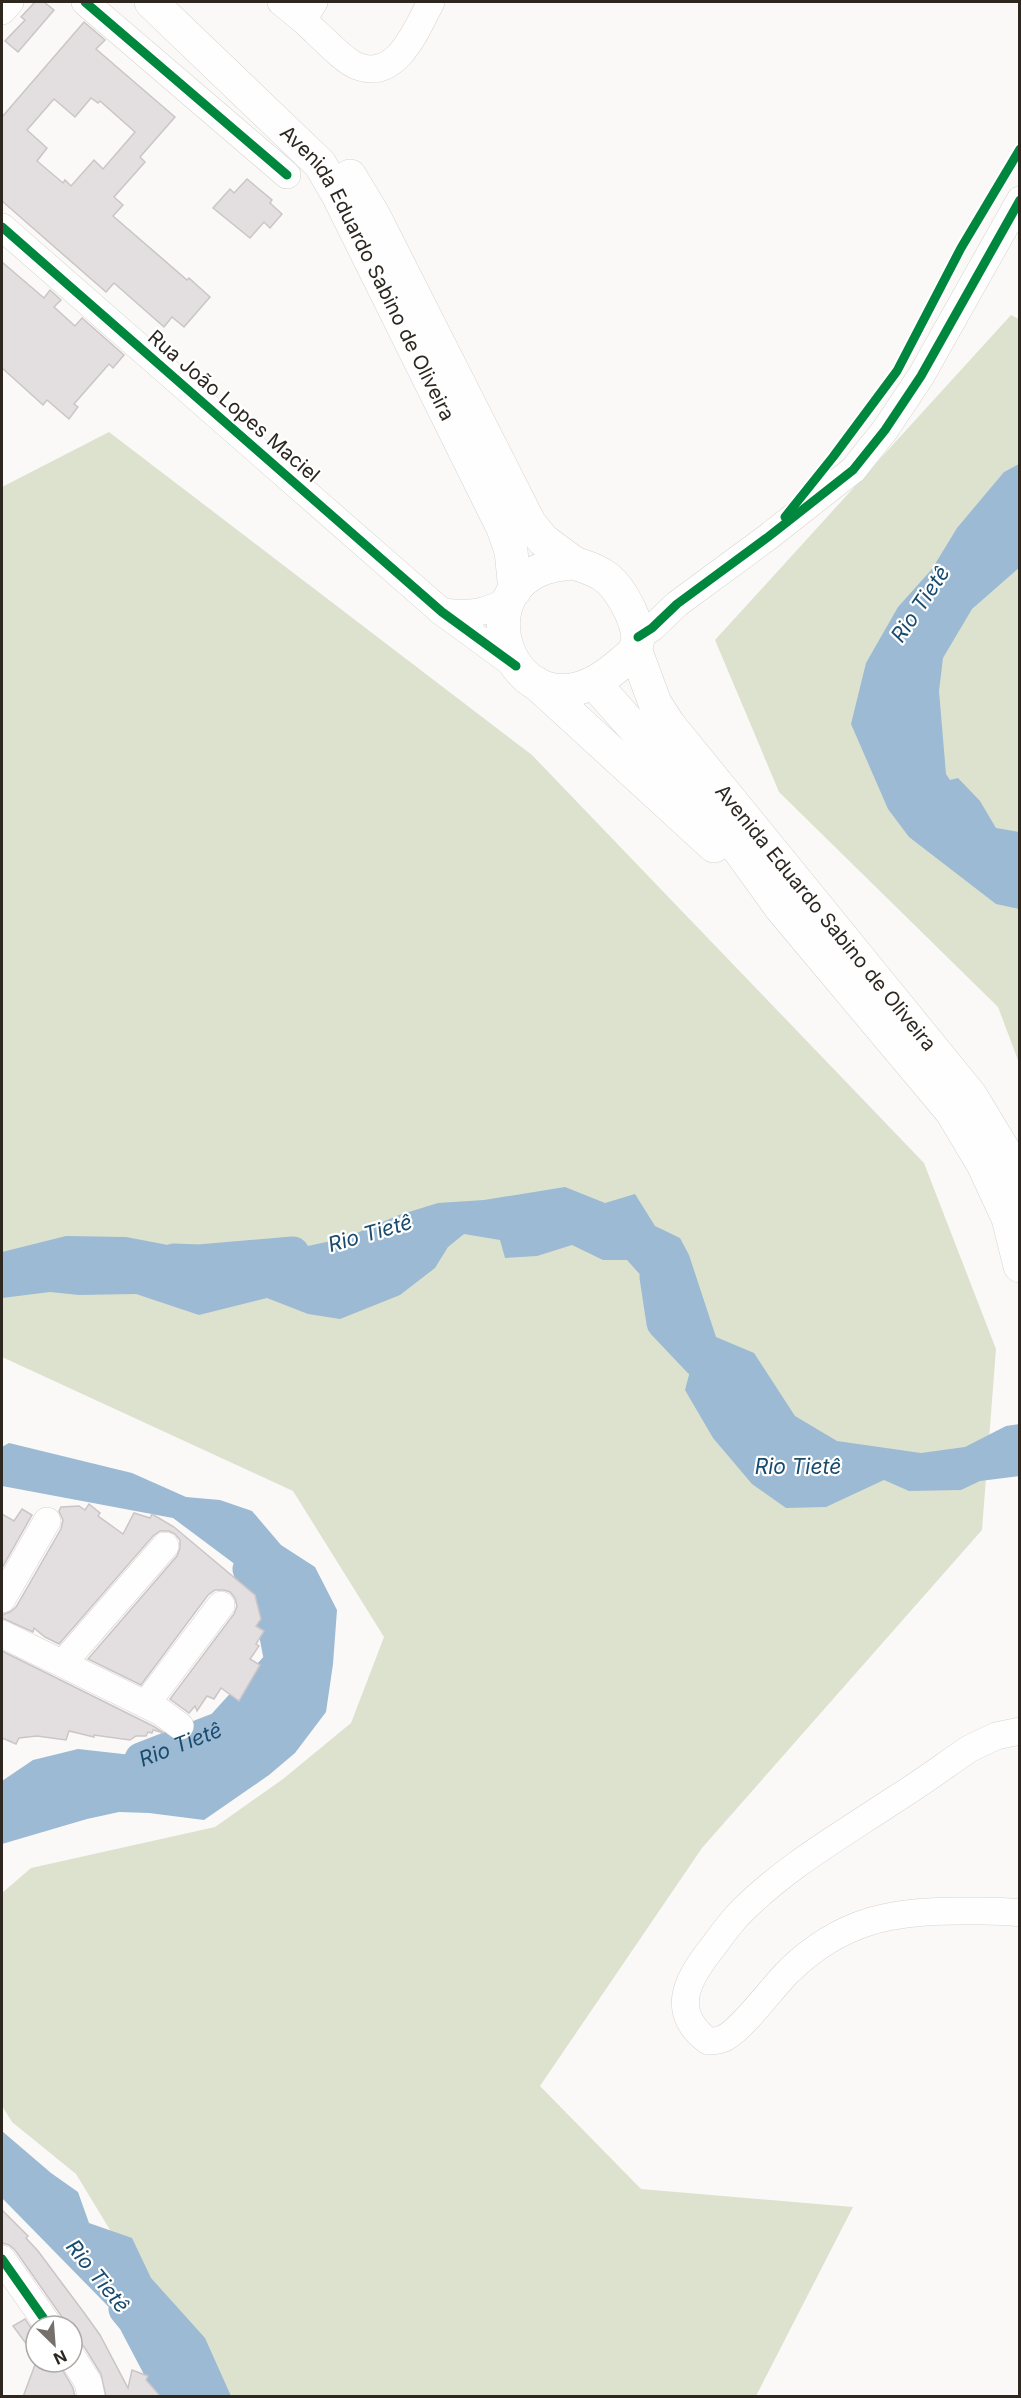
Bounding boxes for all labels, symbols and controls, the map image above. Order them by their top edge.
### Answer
street label: Avenida Eduardo Sabino de Oliveira [275,120,460,425]
street label: Rua João Lopes Maciel [143,325,325,487]
water label: Rio Tietê [885,561,955,647]
street label: Avenida Eduardo Sabino de Oliveira [710,780,941,1056]
water label: Rio Tietê [325,1209,415,1257]
water label: Rio Tietê [755,1454,841,1479]
water label: Rio Tietê [135,1717,225,1771]
water label: Rio Tietê [61,2234,135,2318]
north arrow [24,2314,84,2374]
text: N [51,2346,70,2369]

